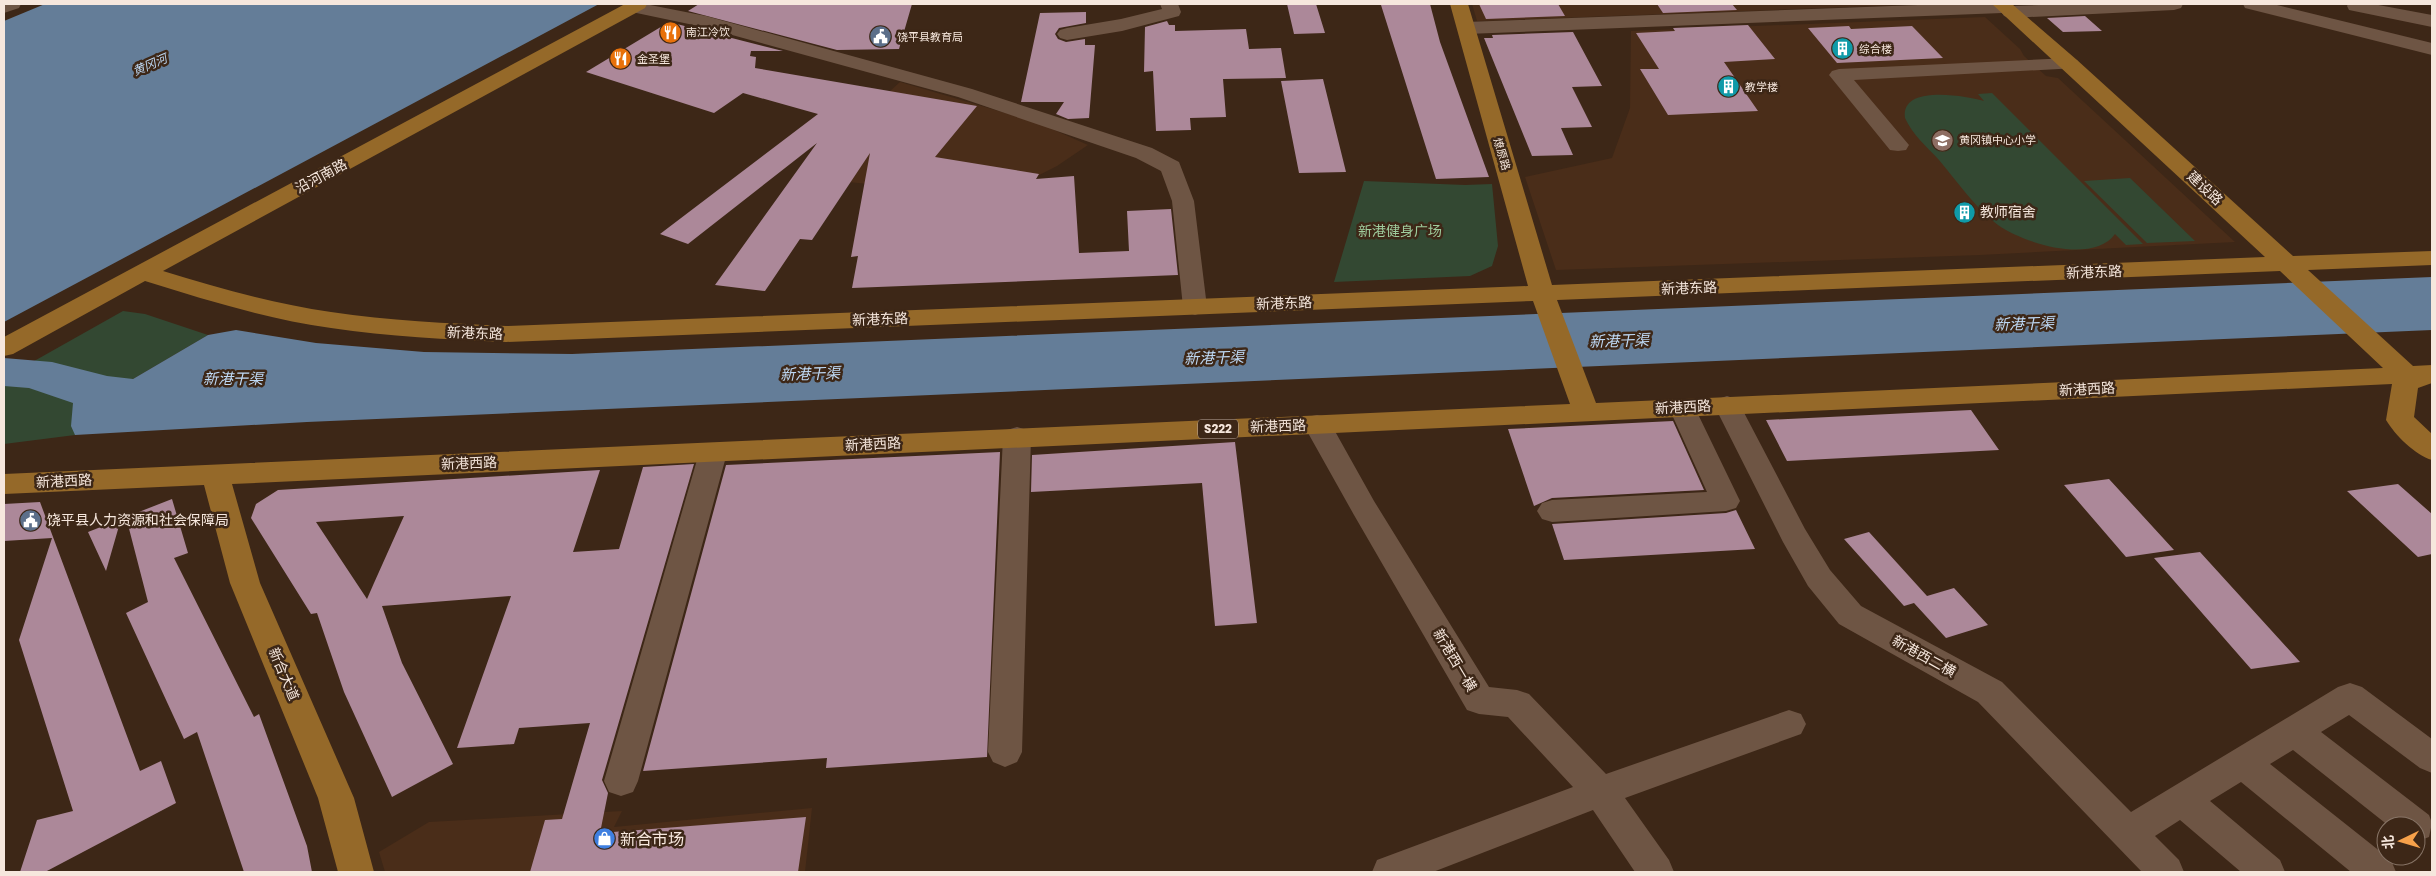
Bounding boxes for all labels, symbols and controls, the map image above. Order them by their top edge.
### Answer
restaurant icon: 南江冷饮 [658,20,682,44]
place label: 南江冷饮 [686,24,730,40]
public building icon: 饶平县教育局 [869,25,893,49]
place label: 饶平县教育局 [897,29,963,45]
building icon: 综合楼 [1831,37,1855,61]
place label: 综合楼 [1859,41,1892,57]
restaurant icon: 金圣堡 [609,47,633,71]
water label: 黄冈河 [130,49,172,79]
place label: 金圣堡 [637,51,670,67]
building icon: 教学楼 [1717,75,1741,99]
place label: 教学楼 [1745,79,1778,95]
school or university icon: 黄冈镇中心小学 [1931,128,1955,152]
place label: 黄冈镇中心小学 [1959,132,2036,148]
street label: 燎原路 [1490,136,1514,172]
street label: 沿河南路 [292,154,350,198]
street label: 建设路 [2183,166,2227,210]
building icon: 教师宿舍 [1952,200,1976,224]
place label: 教师宿舍 [1980,202,2036,222]
park label: 新港健身广场 [1358,221,1442,241]
street label: 新港东路 [2066,261,2122,283]
street label: 新港东路 [1661,277,1717,299]
street label: 新港东路 [1256,292,1312,314]
street label: 新港东路 [852,308,908,330]
water label: 新港干渠 [1994,312,2056,335]
street label: 新港东路 [447,322,503,344]
water label: 新港干渠 [1589,329,1651,352]
water label: 新港干渠 [1184,346,1246,369]
water label: 新港干渠 [780,362,842,385]
water label: 新港干渠 [203,368,265,389]
street label: 新港西路 [2059,378,2115,400]
street label: 新港西路 [1655,396,1711,418]
street label: 新港西路 [1250,415,1306,437]
road number: S222 [1198,419,1238,438]
street label: 新港西路 [845,433,901,455]
street label: 新港西路 [441,452,497,474]
street label: 新港西路 [36,470,92,492]
public building icon: 饶平县人力资源和社会保障局 [19,508,43,532]
place label: 饶平县人力资源和社会保障局 [47,510,229,530]
street label: 新港西一横 [1428,625,1482,696]
street label: 新港西二横 [1889,630,1960,682]
street label: 新合大道 [264,644,304,704]
north arrow [2376,816,2426,866]
shop icon: 新合市场 [592,827,616,851]
place label: 新合市场 [620,828,684,851]
text: 北 [2377,834,2399,850]

